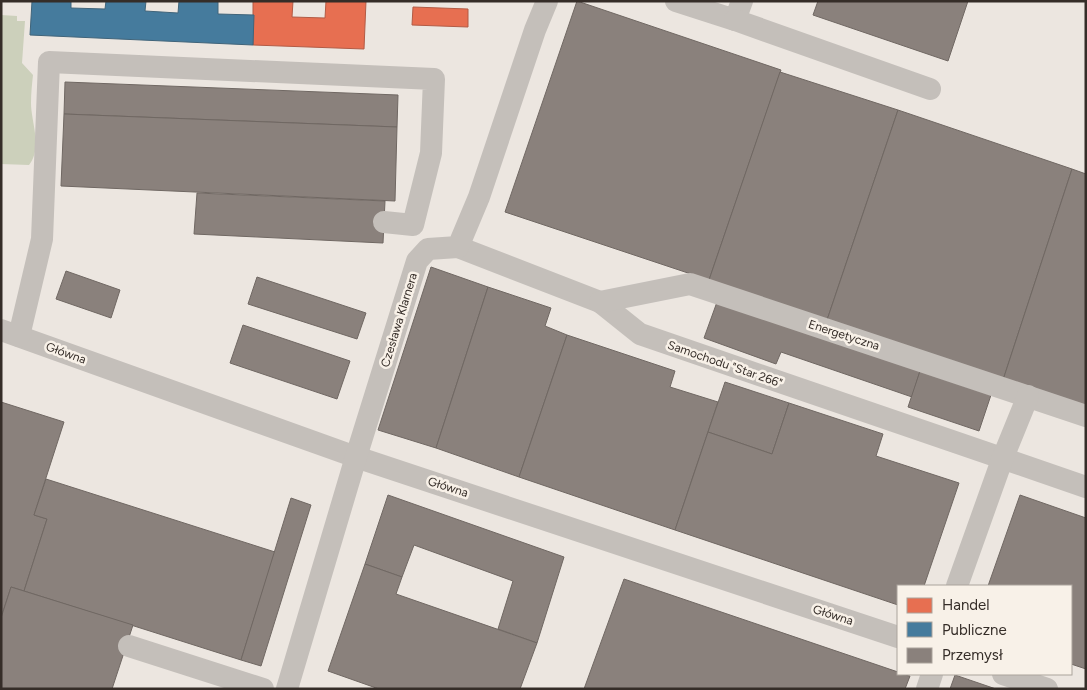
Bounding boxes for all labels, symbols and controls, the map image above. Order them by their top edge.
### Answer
street label: Czesława Klarnera [378,271,420,369]
street label: Energetyczna [807,317,881,353]
street label: Samochodu "Star 266" [666,338,784,390]
street label: Główna [44,339,88,367]
street label: Główna [426,474,470,500]
legend [897,585,1072,675]
text: Handel [942,596,990,614]
street label: Główna [811,602,855,628]
text: Publiczne [942,621,1007,639]
text: Przemysł [942,646,1003,664]

